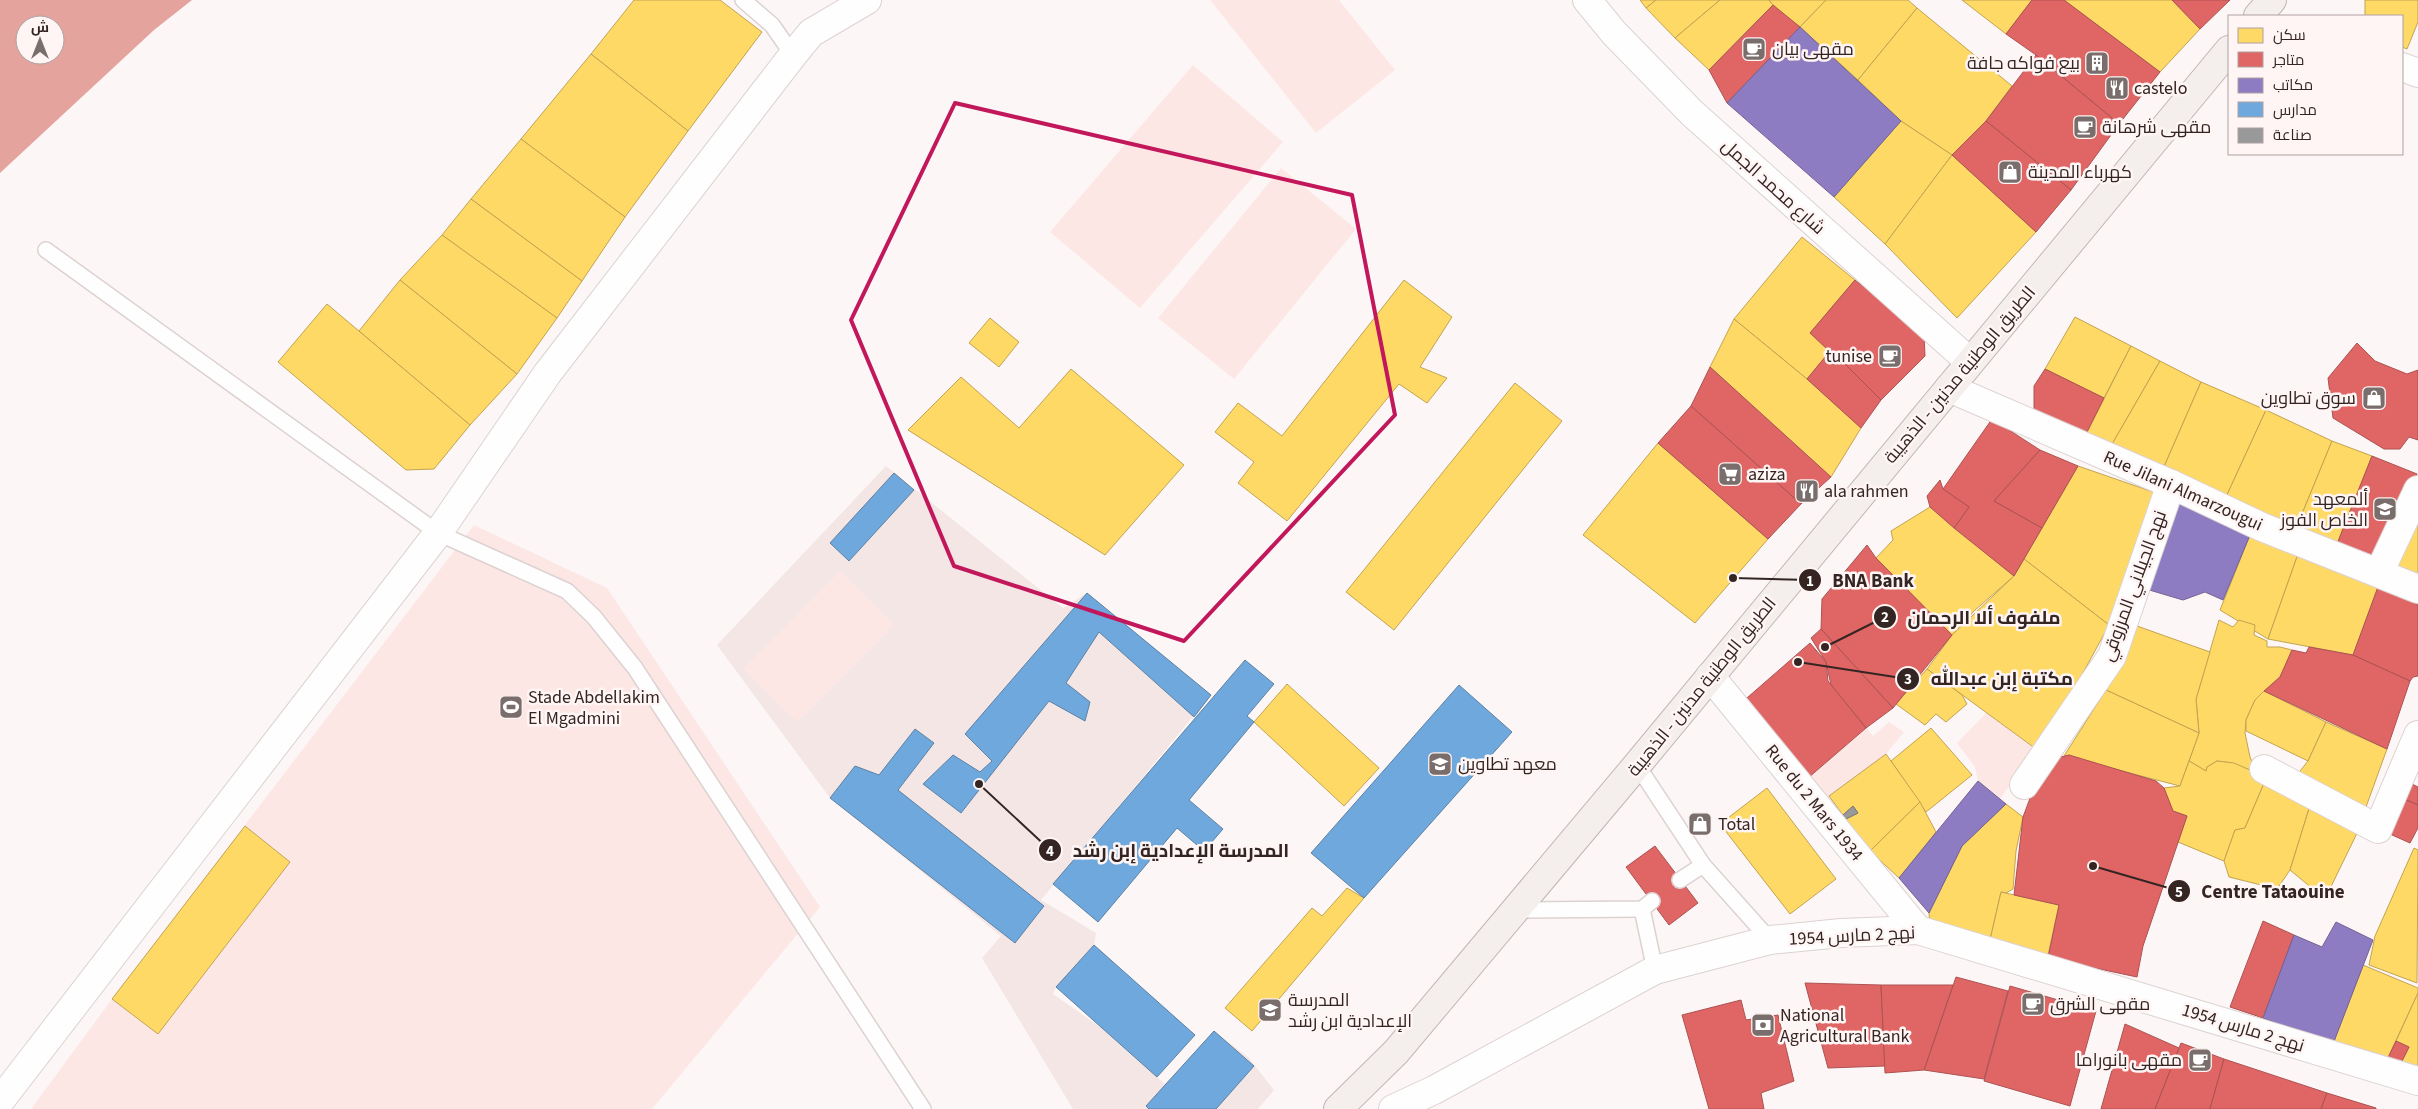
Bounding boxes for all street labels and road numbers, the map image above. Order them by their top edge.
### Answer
street label: شارع محمد الجمل [1716,134,1830,240]
street label: الطريق الوطنية مدنين - الذهيبة [1878,281,2042,469]
street label: Rue Jilani Almarzougui [2099,445,2267,537]
street label: نهج الجيلاني المرزوقي [2095,507,2174,665]
street label: الطريق الوطنية مدنين - الذهيبة [1622,592,1782,782]
street label: Rue du 2 Mars 1934 [1759,739,1869,867]
street label: نهج 2 مارس 1954 [1788,920,1916,952]
street label: نهج 2 مارس 1954 [2179,997,2307,1059]

